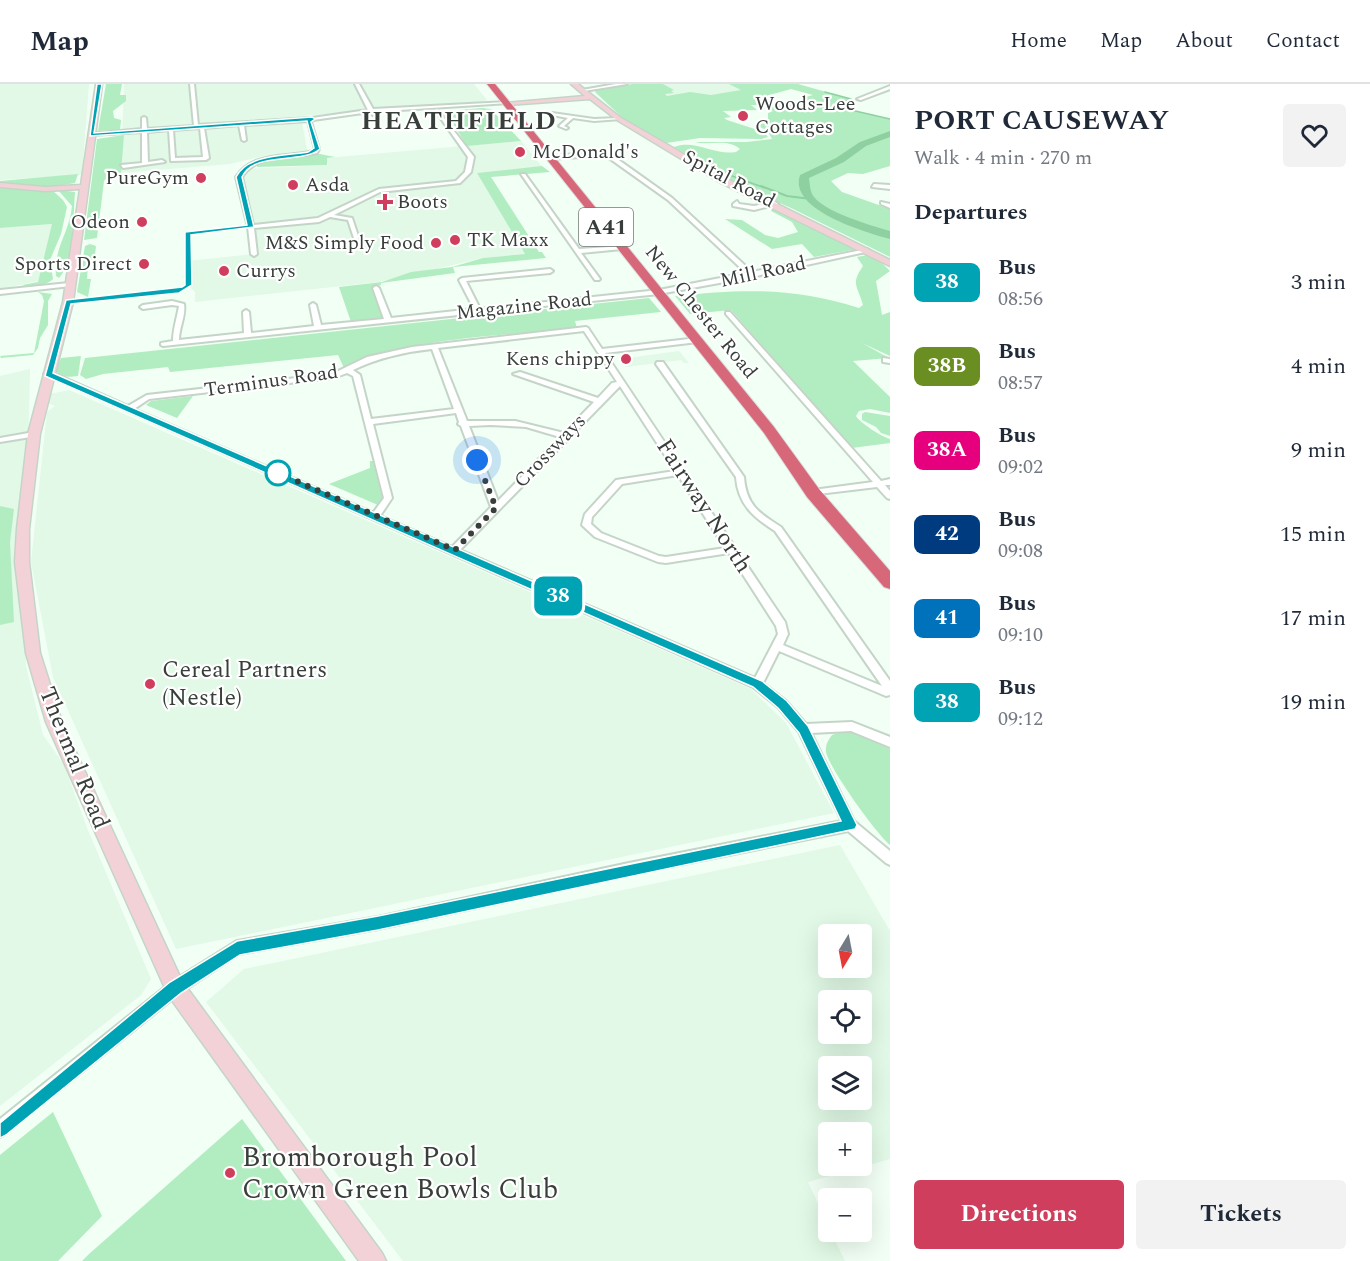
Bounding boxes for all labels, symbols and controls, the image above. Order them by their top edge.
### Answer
text: Map [30,20,89,63]
text: Home [1010,25,1067,57]
text: Map [1100,25,1142,57]
text: About [1175,25,1233,57]
text: Contact [1266,25,1340,57]
place label: Woods-Lee Cottages [755,89,855,142]
text: PORT CAUSEWAY [914,99,1169,142]
district label: HEATHFIELD [361,101,557,141]
button: heart [1283,104,1346,167]
marker: Woods-Lee Cottages [736,109,750,123]
place label: McDonald's [532,137,639,167]
street label: Spital Road [677,142,781,216]
text: Walk · 4 min · 270 m [914,143,1092,173]
marker: McDonald's [513,145,527,159]
place label: PureGym [105,163,189,193]
place label: Asda [305,170,350,200]
marker: PureGym [194,171,208,185]
marker: Asda [286,178,300,192]
place label: Boots [397,187,448,217]
marker: Boots [378,195,392,209]
text: Departures [914,196,1028,229]
place label: Odeon [71,207,130,237]
road number: A41 [579,208,633,246]
marker: Odeon [135,215,149,229]
place label: TK Maxx [467,225,549,255]
place label: M&S Simply Food [265,228,424,258]
marker: TK Maxx [448,233,462,247]
marker: M&S Simply Food [429,236,443,250]
street label: New Chester Road [637,239,765,385]
street label: Mill Road [717,248,809,296]
place label: Sports Direct [14,249,132,279]
text: Bus [998,251,1036,284]
place label: Currys [236,256,296,286]
marker: Sports Direct [137,257,151,271]
marker: Currys [217,264,231,278]
text: 38 [935,266,959,298]
text: 3 min [1291,266,1346,299]
street label: Magazine Road [455,284,593,328]
text: 08:56 [998,284,1043,314]
text: Bus [998,335,1036,368]
place label: Kens chippy [505,344,615,374]
text: 38B [928,350,966,382]
text: 4 min [1291,350,1346,383]
marker: Kens chippy [619,352,633,366]
street label: Terminus Road [202,357,340,405]
text: 08:57 [998,368,1043,398]
street label: Crossways [507,407,593,495]
text: Bus [998,419,1036,452]
street label: Fairway North [647,431,761,581]
text: 38A [927,434,967,466]
text: 9 min [1291,434,1346,467]
your location [462,445,492,475]
text: 09:02 [998,452,1043,482]
unlabelled marker [265,460,291,486]
text: Bus [998,503,1036,536]
text: 42 [935,518,959,550]
text: 15 min [1280,518,1346,551]
text: 09:08 [998,536,1043,566]
line badge: 38 [531,576,585,616]
text: 38 [546,580,570,612]
text: Bus [998,587,1036,620]
text: 41 [935,602,959,634]
text: 17 min [1280,602,1346,635]
text: 09:10 [998,620,1043,650]
place label: Cereal Partners (Nestle) [162,652,327,716]
text: Bus [998,671,1036,704]
marker: Cereal Partners (Nestle) [143,677,157,691]
street label: Thermal Road [29,681,119,835]
text: 38 [935,686,959,718]
text: 19 min [1280,686,1346,719]
text: 09:12 [998,704,1043,734]
north arrow [818,924,872,978]
map controls [818,924,872,1242]
button: locate [818,990,872,1044]
button: layers [818,1056,872,1110]
button: + [818,1122,872,1176]
place label: Bromborough Pool Crown Green Bowls Club [242,1136,558,1211]
marker: Bromborough Pool Crown Green Bowls Club [223,1166,237,1180]
button: Directions [914,1180,1124,1249]
button: Tickets [1136,1180,1346,1249]
button: − [818,1188,872,1242]

